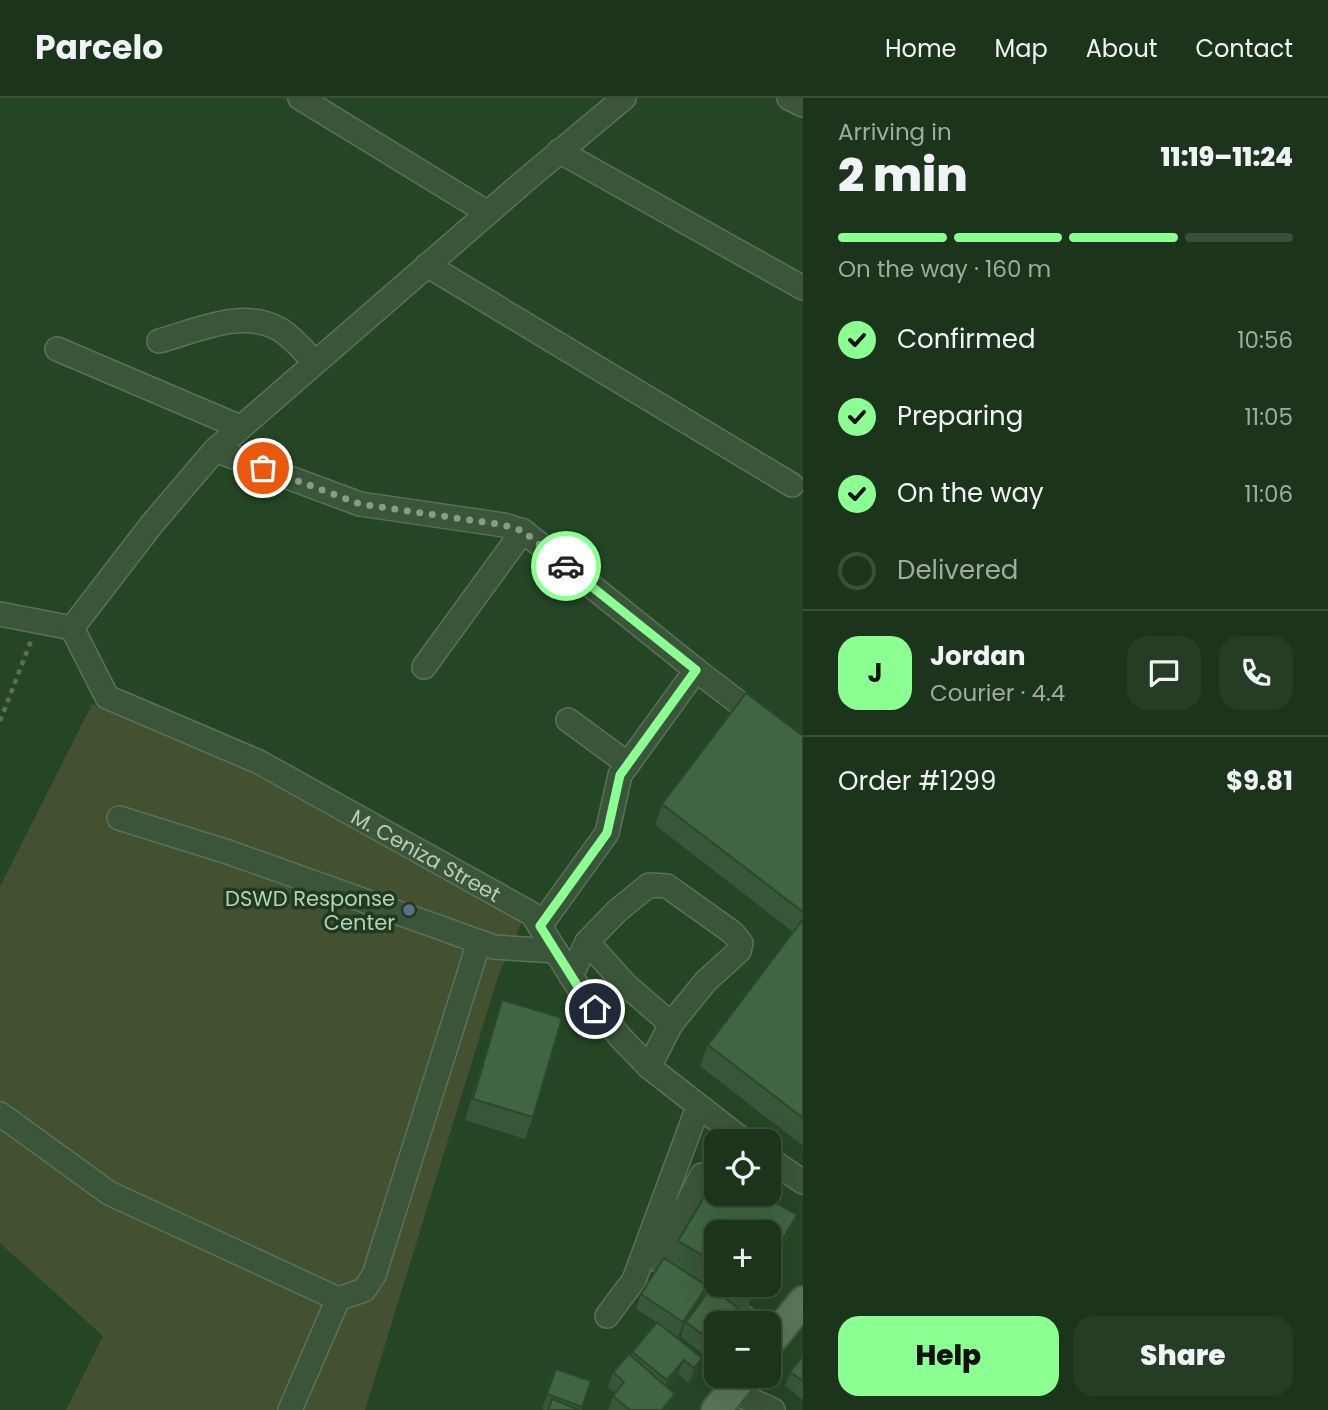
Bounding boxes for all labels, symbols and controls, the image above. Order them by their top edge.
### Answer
text: Parcelo [35,24,163,71]
text: Home [885,32,957,65]
text: Map [995,32,1048,65]
text: About [1086,32,1157,65]
text: Contact [1195,32,1293,65]
text: Arriving in [838,116,952,148]
text: 11:19–11:24 [1161,139,1293,175]
text: 2 min [838,143,968,207]
text: On the way · 160 m [838,253,1051,285]
icon: check [838,321,876,359]
text: Confirmed [897,321,1035,357]
text: 10:56 [1237,324,1293,356]
icon: check [838,398,876,436]
text: Preparing [897,398,1023,434]
text: 11:05 [1244,401,1293,433]
pin [233,438,293,498]
icon: bag [244,449,282,487]
icon: check [838,475,876,513]
text: On the way [897,475,1044,511]
text: 11:06 [1244,478,1293,510]
courier [531,531,601,601]
icon: car [547,547,585,585]
text: Delivered [897,552,1018,588]
button: chat [1127,636,1201,710]
button: phone [1219,636,1293,710]
text: Jordan [930,638,1026,674]
text: J [867,655,883,691]
text: Courier · 4.4 [930,677,1065,709]
text: Order #1299 [838,763,996,799]
text: $9.81 [1226,763,1293,799]
street label: M. Ceniza Street [346,802,506,908]
place label: DSWD Response Center [225,884,395,937]
marker: DSWD Response Center [401,902,417,918]
pin [565,979,625,1039]
icon: home [576,990,614,1028]
map controls [704,1129,781,1388]
button: locate [704,1129,781,1206]
button: + [704,1220,781,1297]
button: − [704,1311,781,1388]
button: Help [838,1316,1059,1396]
button: Share [1073,1316,1293,1396]

